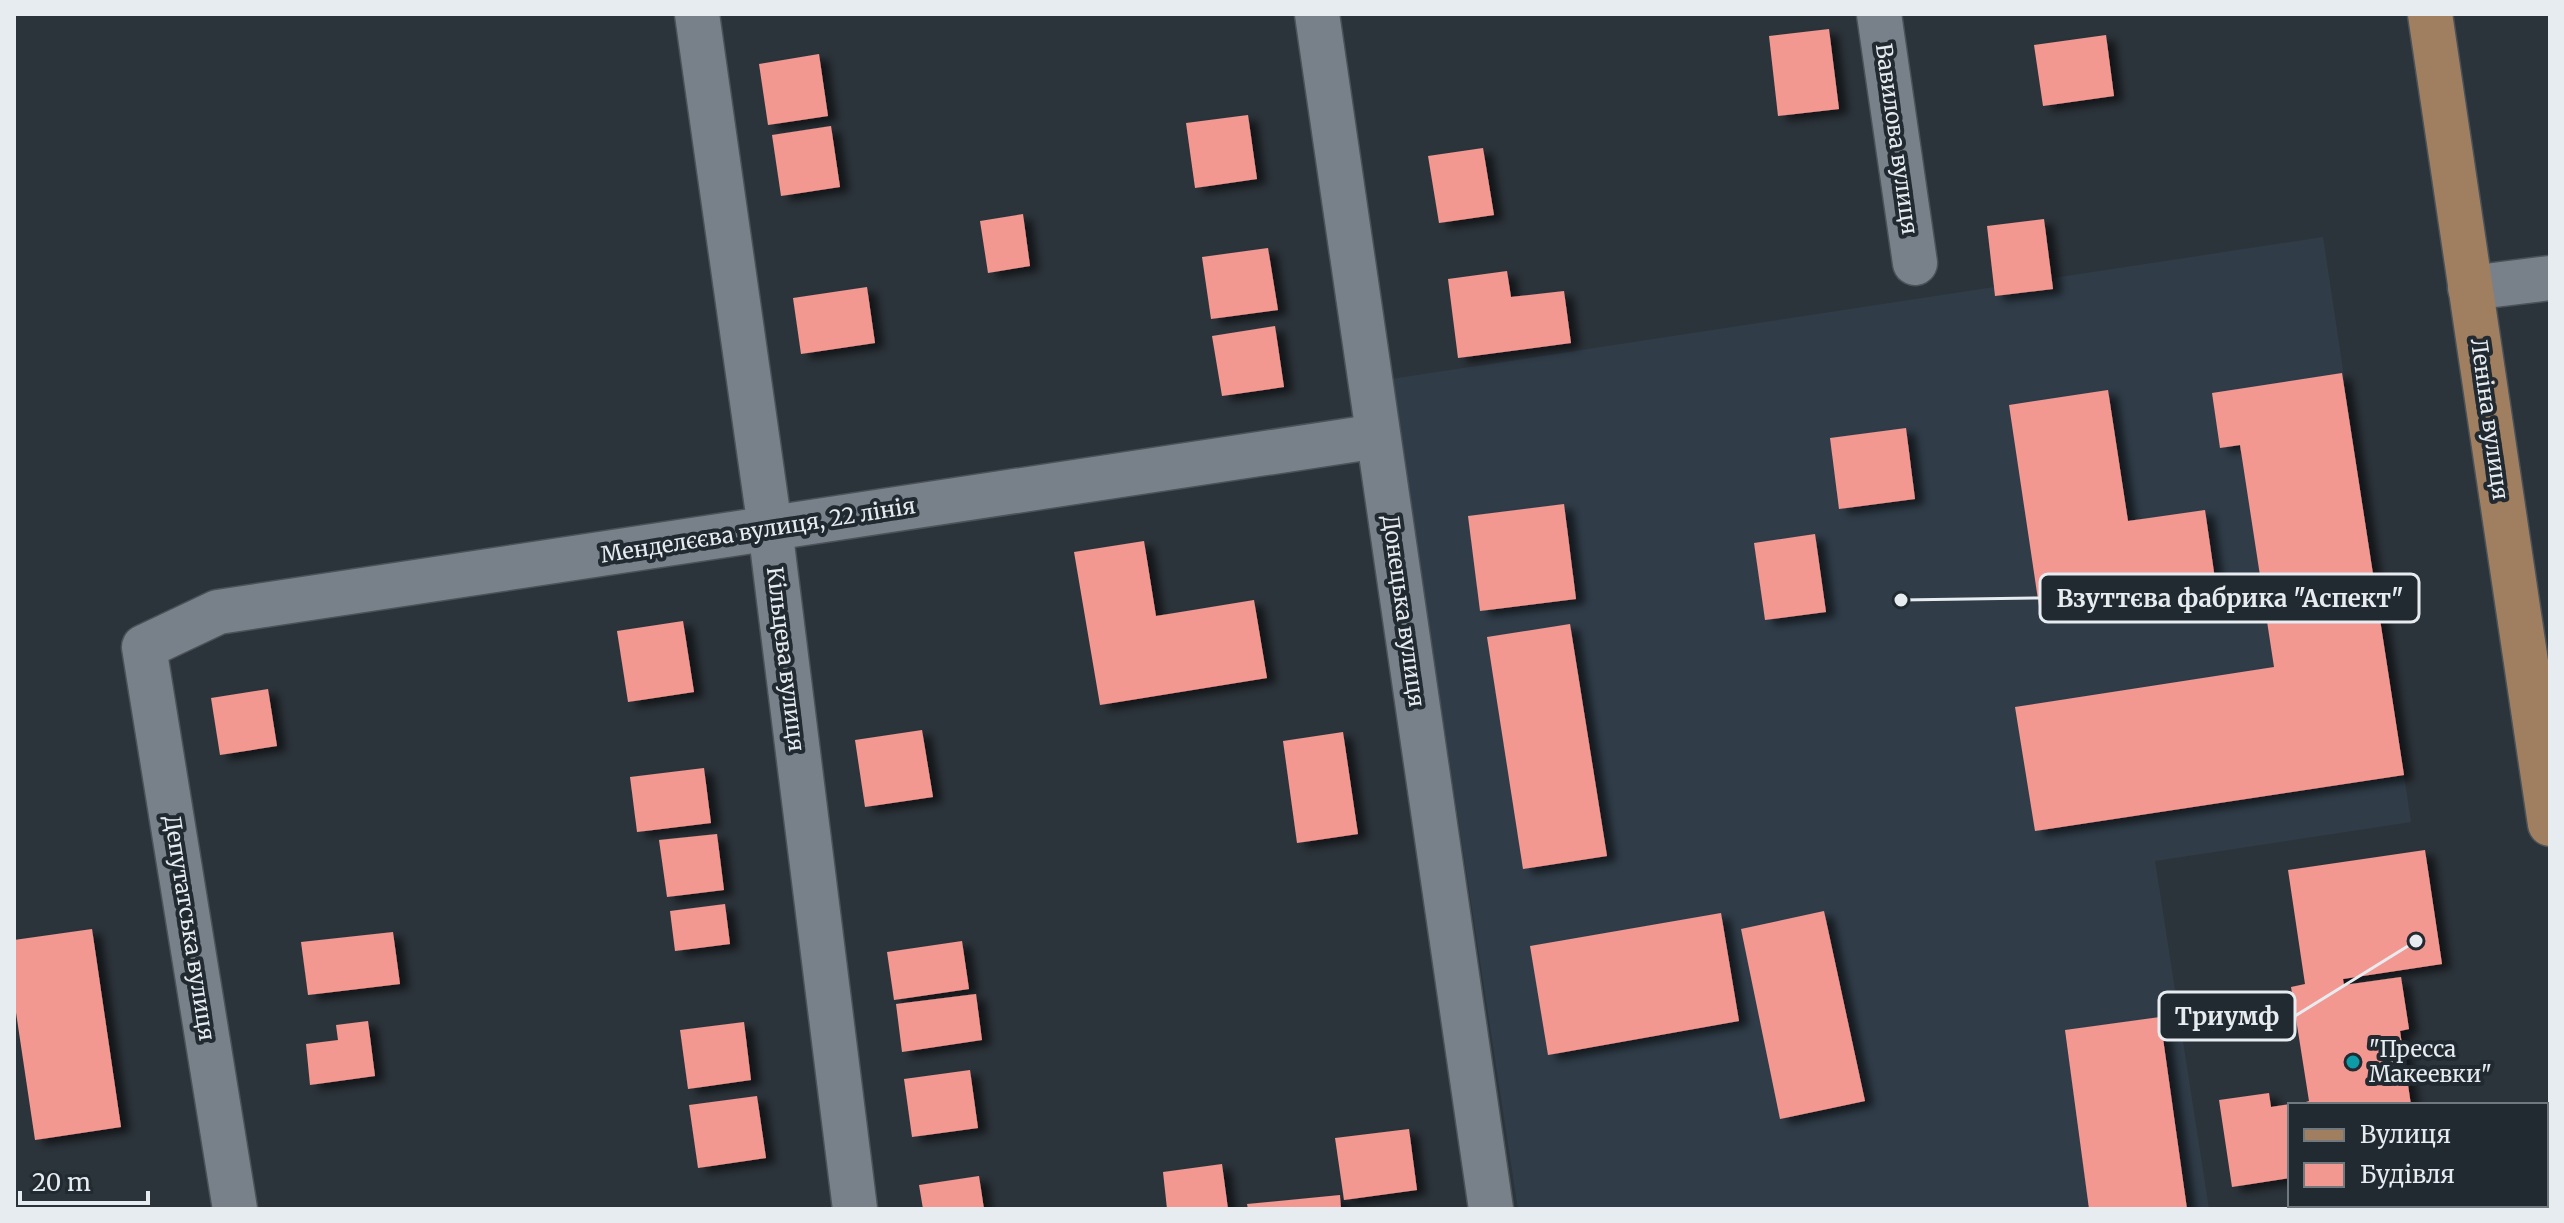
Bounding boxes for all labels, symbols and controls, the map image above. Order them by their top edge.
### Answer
street label: Вавилова вулиця [1870,42,1924,236]
street label: Леніна вулиця [2465,336,2515,502]
street label: Менделєєва вулиця, 22 лінія [599,491,917,569]
street label: Донецька вулиця [1377,513,1431,709]
street label: Кільцева вулиця [761,565,811,753]
callout: Взуттєва фабрика "Аспект" [2040,574,2419,622]
text: Взуттєва фабрика "Аспект" [2056,583,2404,614]
street label: Депутатська вулиця [158,813,222,1043]
callout: Триумф [2159,992,2295,1040]
text: Триумф [2175,1001,2279,1032]
place label: "Пресса Макеевки" [2369,1035,2492,1088]
marker: "Пресса Макеевки" [2344,1053,2362,1071]
legend [2288,1103,2548,1207]
text: Вулиця [2360,1119,2451,1150]
scale bar [20,1155,148,1205]
text: Будівля [2360,1159,2455,1190]
text: 20 m [32,1167,91,1198]

